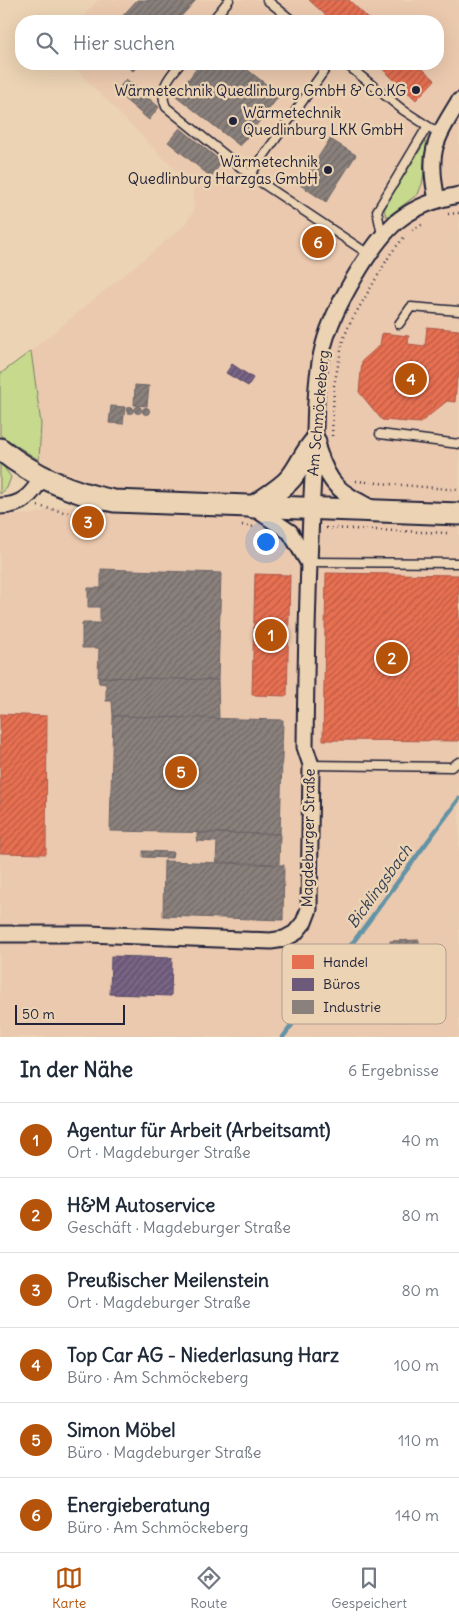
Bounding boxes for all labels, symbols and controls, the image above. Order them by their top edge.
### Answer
search box [15,15,444,70]
icon: search [33,29,61,57]
text: Hier suchen [73,31,175,55]
place label: Wärmetechnik Quedlinburg GmbH & Co.KG [115,81,406,100]
marker: Wärmetechnik Quedlinburg GmbH & Co.KG [410,84,422,96]
place label: Wärmetechnik Quedlinburg LKK GmbH [243,103,404,139]
marker: Wärmetechnik Quedlinburg LKK GmbH [227,115,239,127]
place label: Wärmetechnik Quedlinburg Harzgas GmbH [128,152,318,188]
marker: Wärmetechnik Quedlinburg Harzgas GmbH [322,164,334,176]
pin: 6 [302,223,334,261]
street label: Am Schmöckeberg [303,349,333,477]
pin: 4 [395,360,427,398]
pin: 3 [72,503,104,541]
your location [253,529,279,555]
pin: 1 [255,616,287,654]
pin: 2 [376,639,408,677]
pin: 5 [165,753,197,791]
street label: Magdeburger Straße [297,768,319,908]
water label: Bicklingsbach [342,840,416,932]
legend [282,944,446,1024]
text: Handel [323,953,368,971]
text: Büros [323,975,360,993]
text: Industrie [323,998,381,1016]
scale bar [15,1002,125,1025]
text: 50 m [22,1005,55,1023]
text: In der Nähe [20,1056,133,1083]
text: 6 Ergebnisse [348,1060,439,1080]
text: Agentur für Arbeit (Arbeitsamt) [67,1118,331,1142]
text: 1 [33,1130,39,1150]
text: 40 m [401,1130,439,1150]
text: Ort · Magdeburger Straße [67,1142,251,1162]
text: H&M Autoservice [67,1193,215,1217]
text: 2 [32,1205,40,1225]
text: 80 m [401,1205,439,1225]
text: Geschäft · Magdeburger Straße [67,1217,291,1237]
text: Preußischer Meilenstein [67,1268,269,1292]
text: 3 [31,1280,41,1300]
text: 80 m [401,1280,439,1300]
text: Ort · Magdeburger Straße [67,1292,251,1312]
text: Top Car AG - Niederlasung Harz [67,1343,339,1367]
text: 4 [31,1355,41,1375]
text: 100 m [394,1355,439,1375]
text: Büro · Am Schmöckeberg [67,1367,248,1387]
text: Simon Möbel [67,1418,176,1442]
text: 5 [31,1430,41,1450]
text: 110 m [398,1430,439,1450]
text: Büro · Magdeburger Straße [67,1442,261,1462]
text: Energieberatung [67,1493,210,1517]
text: 6 [31,1505,41,1525]
text: 140 m [395,1505,439,1525]
text: Büro · Am Schmöckeberg [67,1517,248,1537]
tab: Karte [52,1564,86,1612]
tab: Route [190,1564,227,1612]
tab: Gespeichert [331,1564,407,1612]

